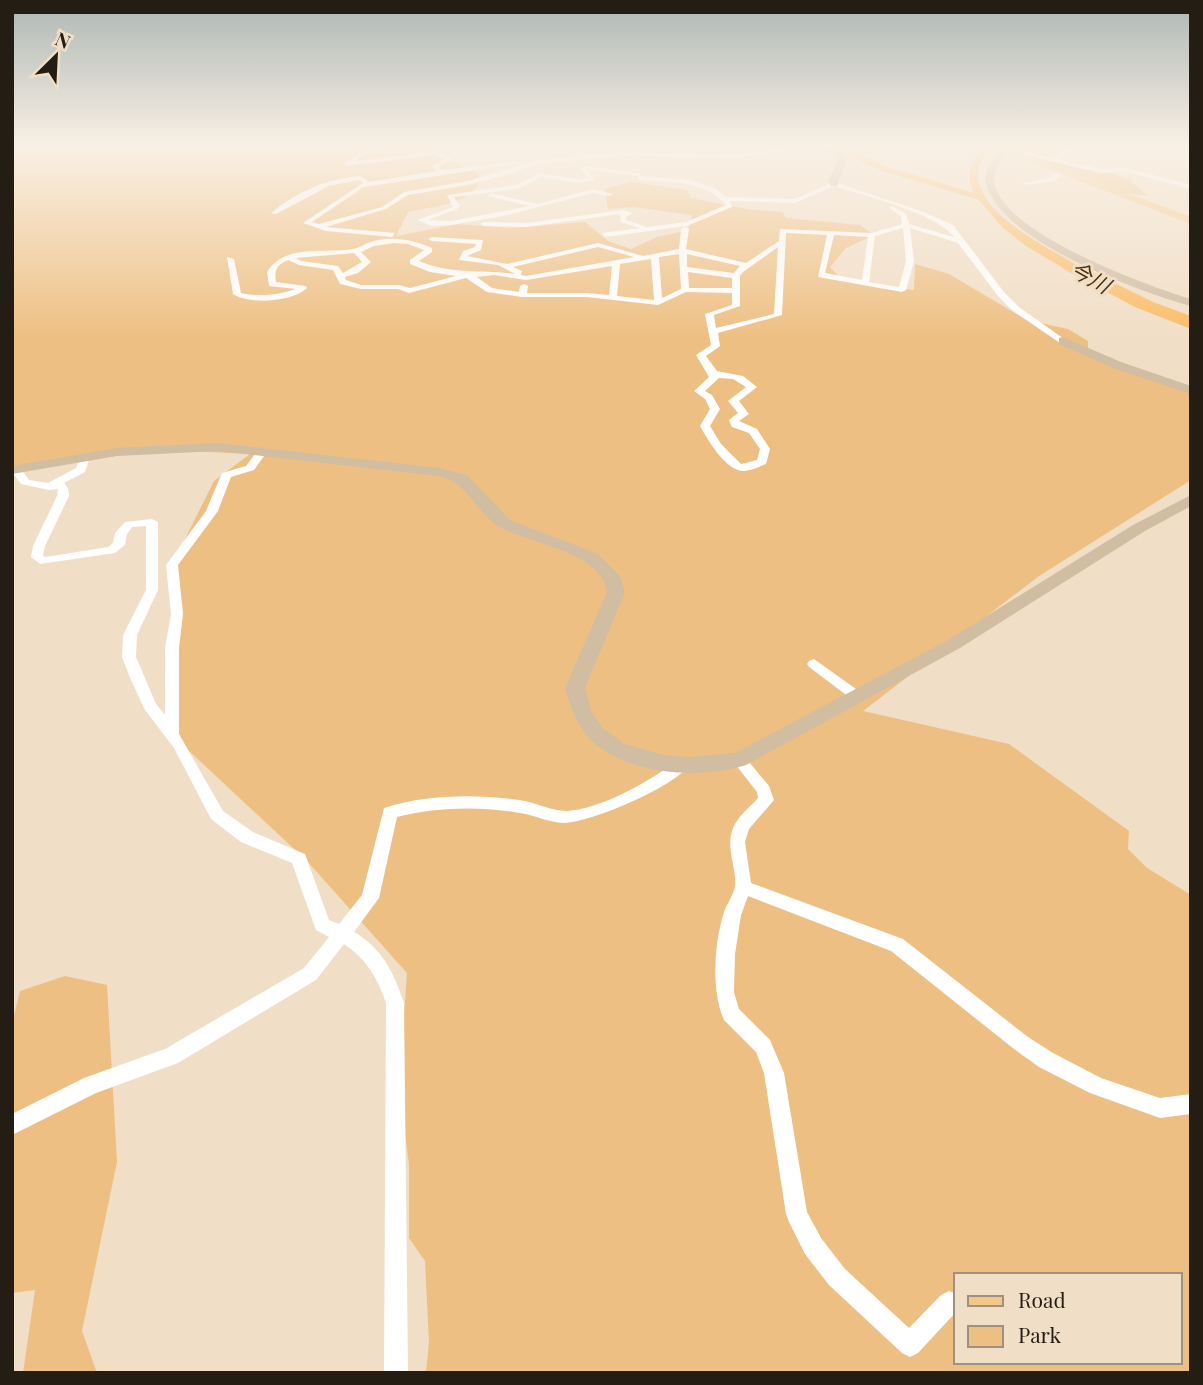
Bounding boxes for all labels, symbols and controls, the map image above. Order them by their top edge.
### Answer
north arrow [21,21,91,91]
text: N [52,25,75,54]
water label: 今川 [1066,254,1118,300]
legend [954,1273,1182,1364]
text: Road [1018,1285,1066,1313]
text: Park [1018,1320,1062,1348]

